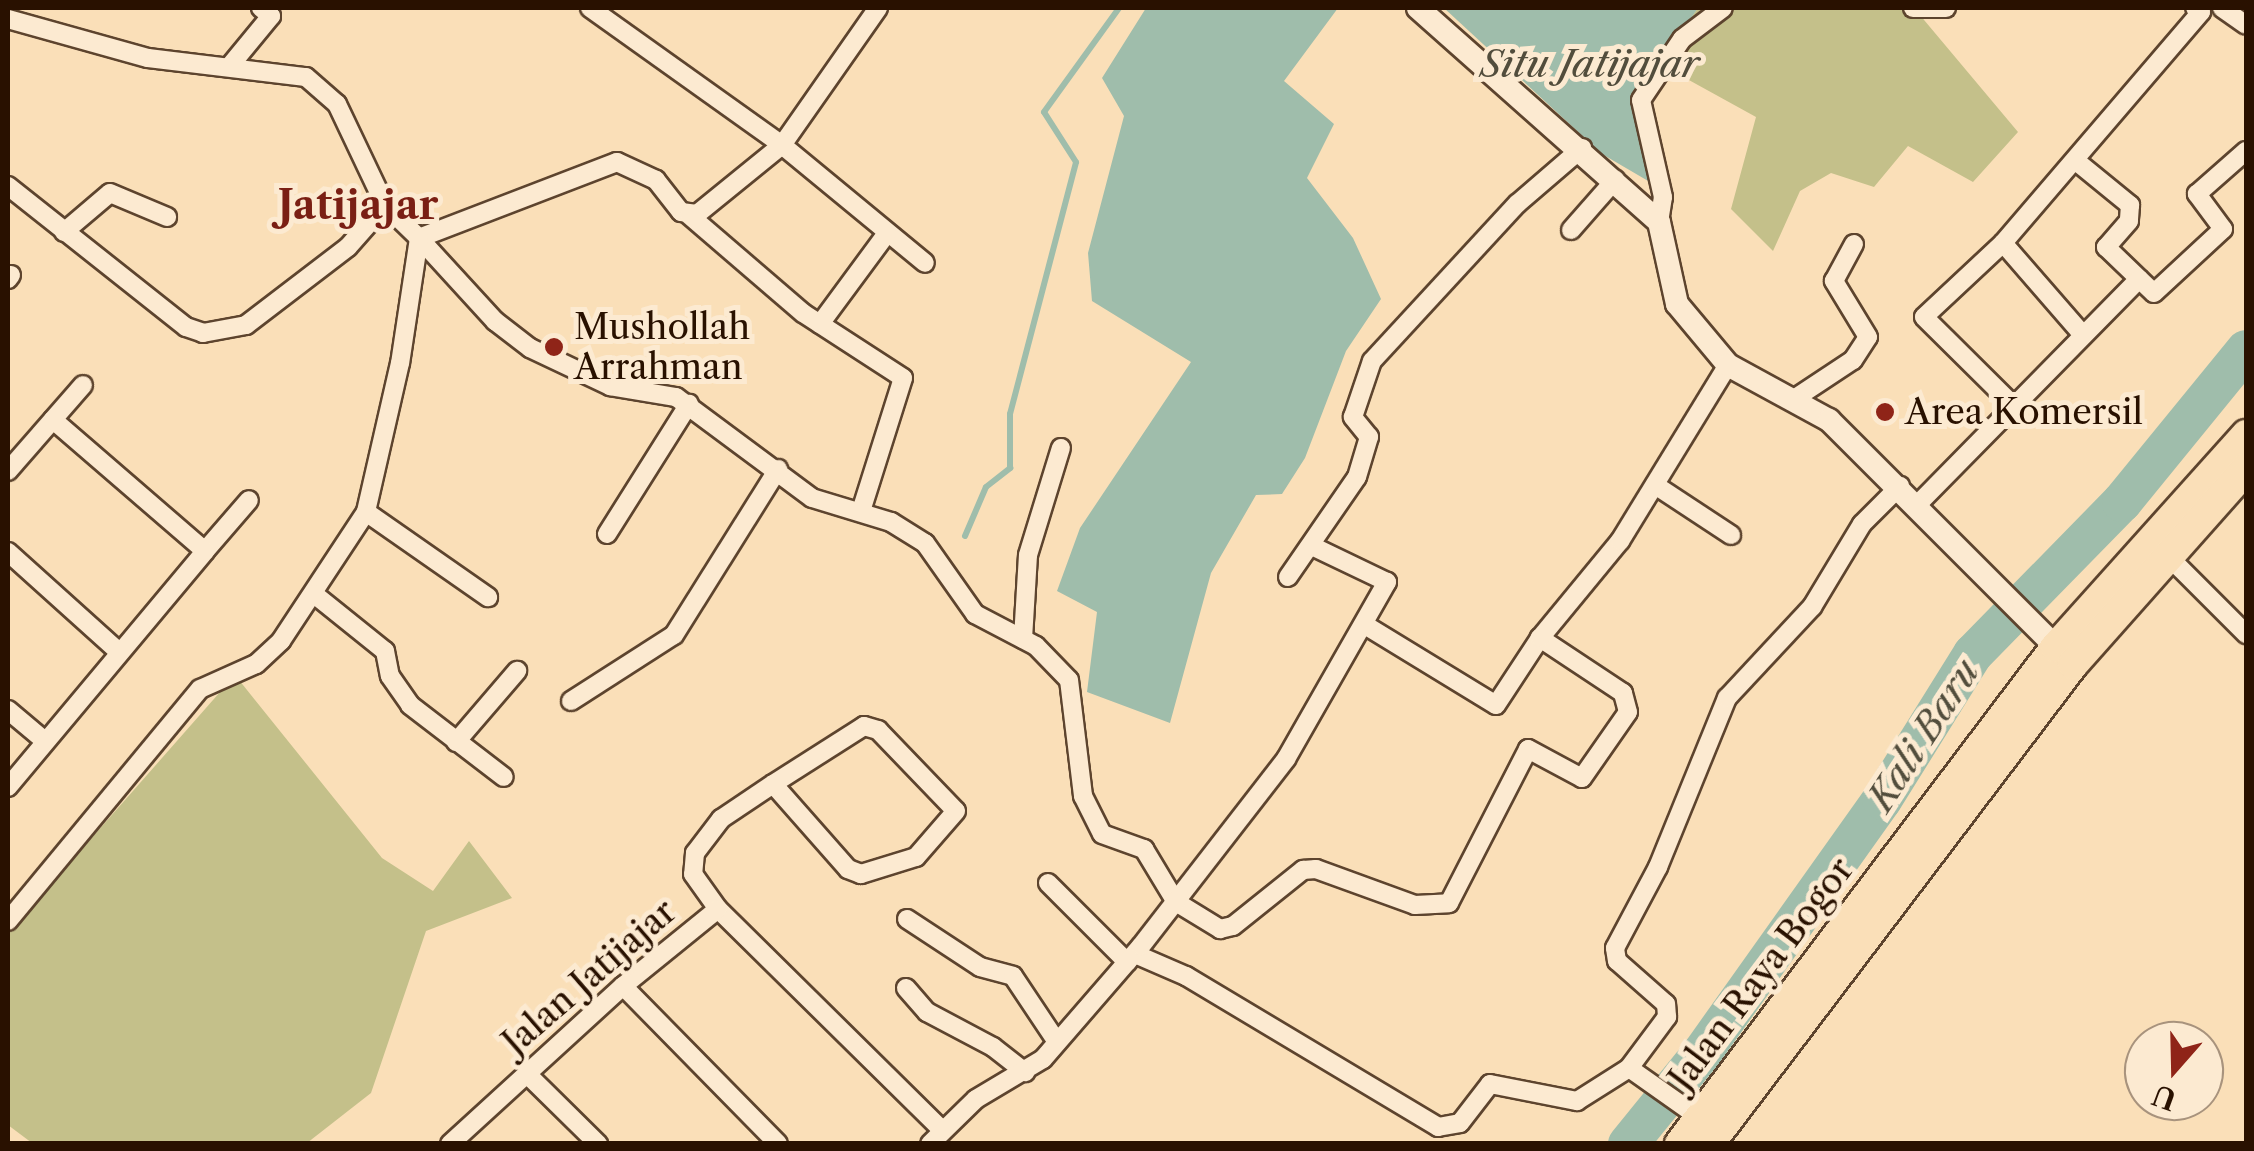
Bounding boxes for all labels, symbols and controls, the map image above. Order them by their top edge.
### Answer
water label: Situ Jatijajar [1480,41,1700,87]
district label: Jatijajar [278,181,438,229]
place label: Mushollah Arrahman [574,306,750,388]
marker: Mushollah Arrahman [543,336,565,358]
place label: Area Komersil [1905,391,2143,433]
marker: Area Komersil [1874,401,1896,423]
water label: Kali Baru [1857,651,1989,819]
street label: Jalan Raya Bogor [1660,849,1862,1099]
street label: Jalan Jatijajar [494,890,684,1064]
north arrow [2124,1021,2224,1121]
text: U [2148,1077,2181,1117]

